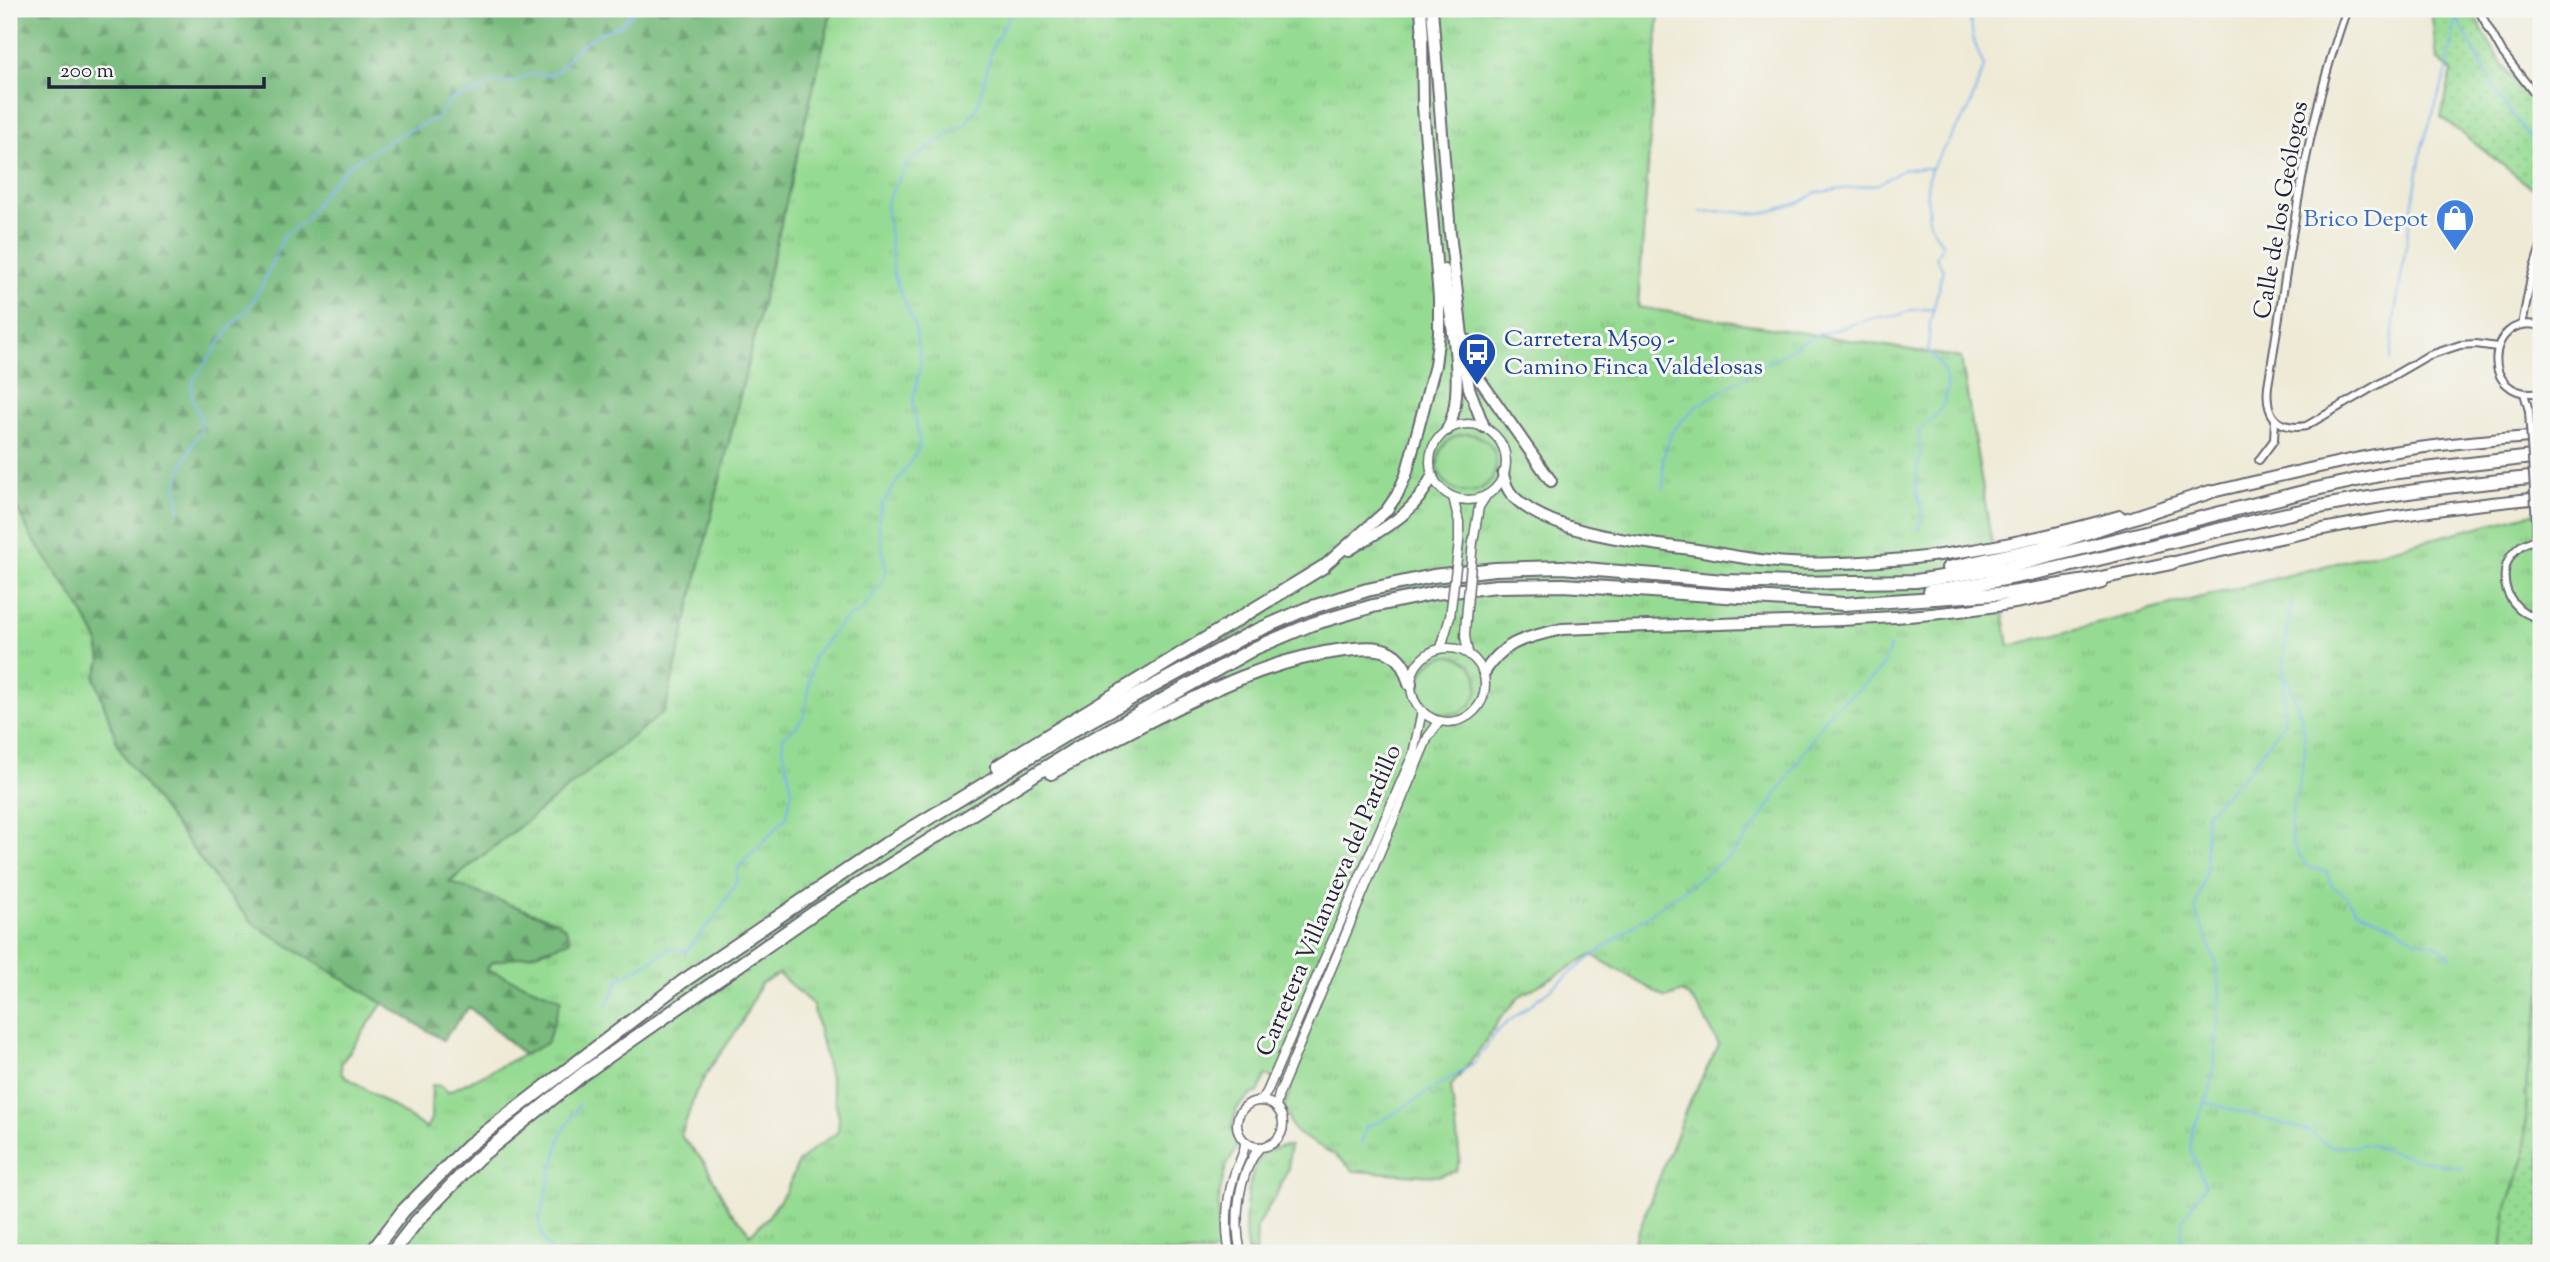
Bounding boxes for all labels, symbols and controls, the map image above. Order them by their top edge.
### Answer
scale bar [49,46,264,90]
text: 200 m [60,57,114,87]
street label: Calle de los Geólogos [2246,99,2318,322]
shop icon: Brico Depot [2434,197,2476,252]
place label: Brico Depot [2304,203,2428,237]
place label: Carretera M509 - Camino Finca Valdelosas [1504,323,1763,385]
bus stop icon: Carretera M509 - Camino Finca Valdelosas [1456,331,1498,386]
street label: Carretera Villanueva del Pardillo [1249,740,1411,1062]

